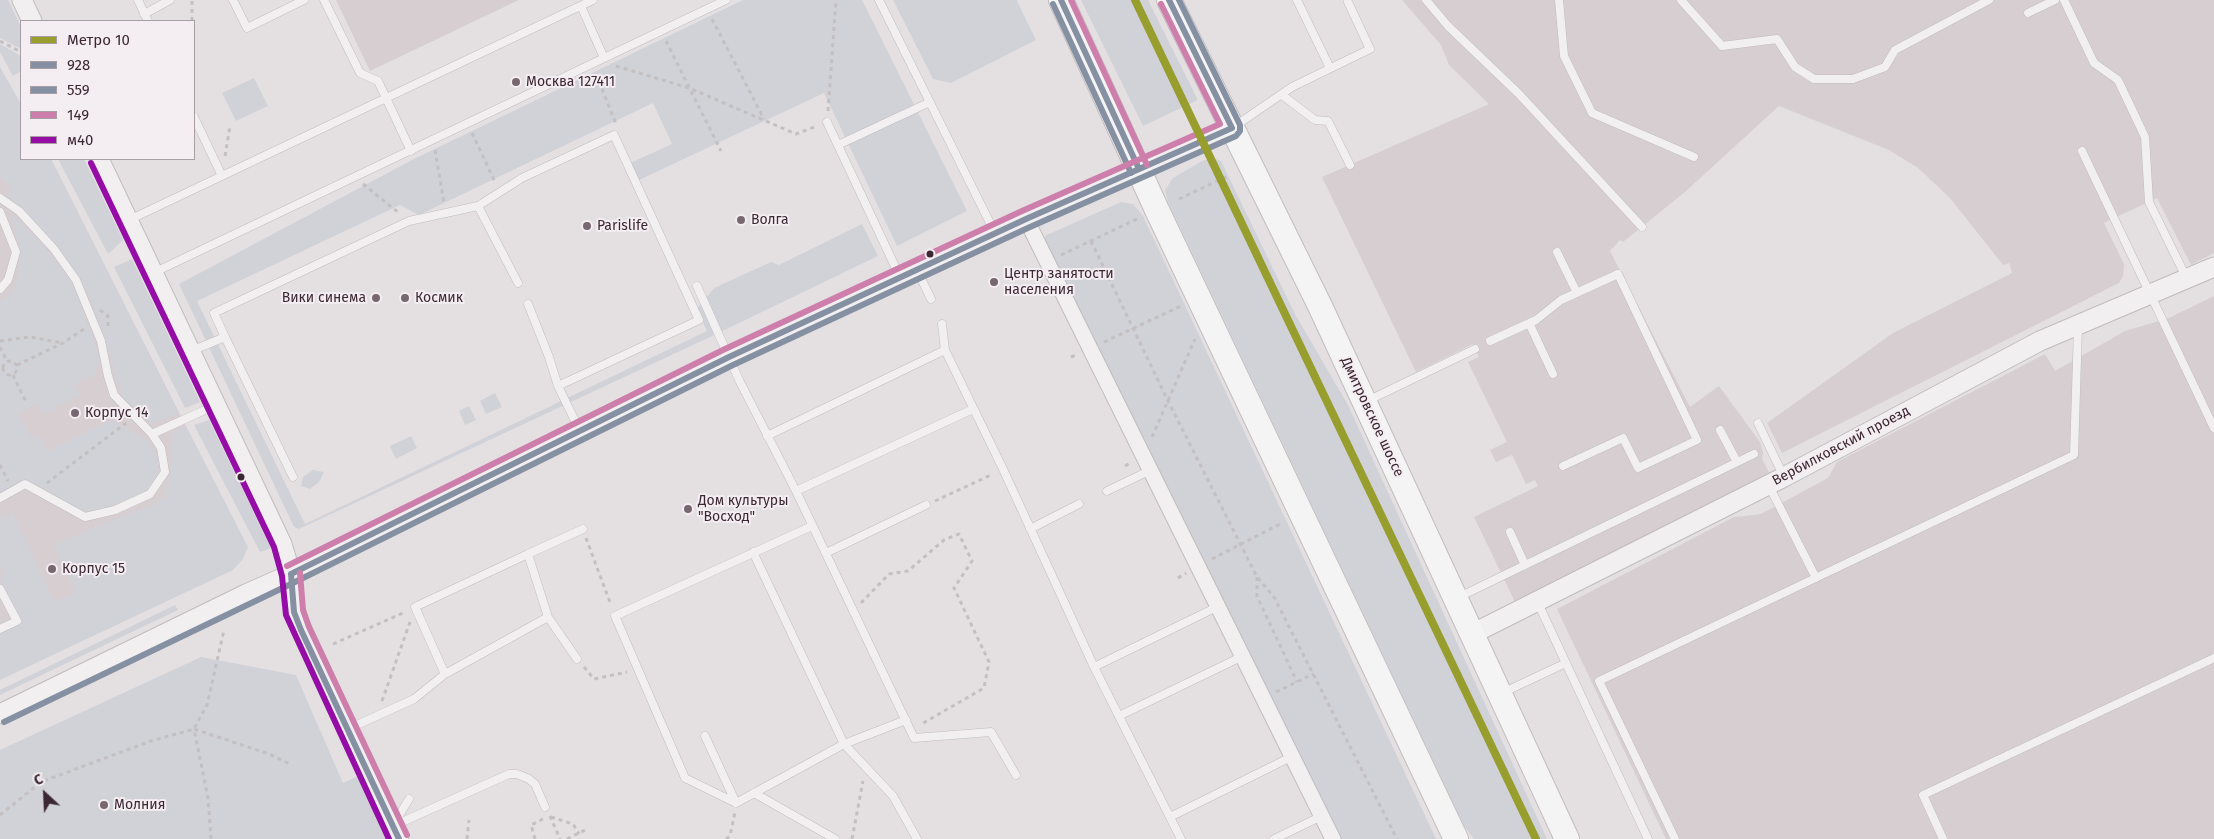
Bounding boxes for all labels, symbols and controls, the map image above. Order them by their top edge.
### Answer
legend [20,20,195,160]
text: Метро 10 [67,31,130,49]
text: 928 [67,56,90,74]
place label: Москва 127411 [526,74,615,90]
marker: Москва 127411 [510,76,522,88]
text: 559 [67,81,90,99]
text: 149 [67,106,89,124]
text: м40 [67,131,93,149]
place label: Волга [751,212,789,228]
marker: Волга [735,214,747,226]
place label: Parislife [597,218,648,234]
marker: Parislife [581,220,593,232]
unlabelled marker [925,249,935,259]
place label: Центр занятости населения [1004,266,1114,298]
marker: Центр занятости населения [988,276,1000,288]
place label: Вики синема [282,290,366,306]
place label: Космик [415,290,463,306]
marker: Вики синема [370,292,382,304]
marker: Космик [399,292,411,304]
street label: Дмитровское шоссе [1337,354,1407,480]
street label: Вербилковский проезд [1769,403,1913,489]
place label: Корпус 14 [85,405,149,421]
marker: Корпус 14 [69,407,81,419]
unlabelled marker [236,472,246,482]
place label: Дом культуры "Восход" [698,493,788,526]
marker: Дом культуры "Восход" [682,503,694,515]
place label: Корпус 15 [62,561,125,577]
marker: Корпус 15 [46,563,58,575]
north arrow [20,769,70,819]
text: С [31,771,46,789]
place label: Молния [114,797,165,813]
marker: Молния [98,799,110,811]

